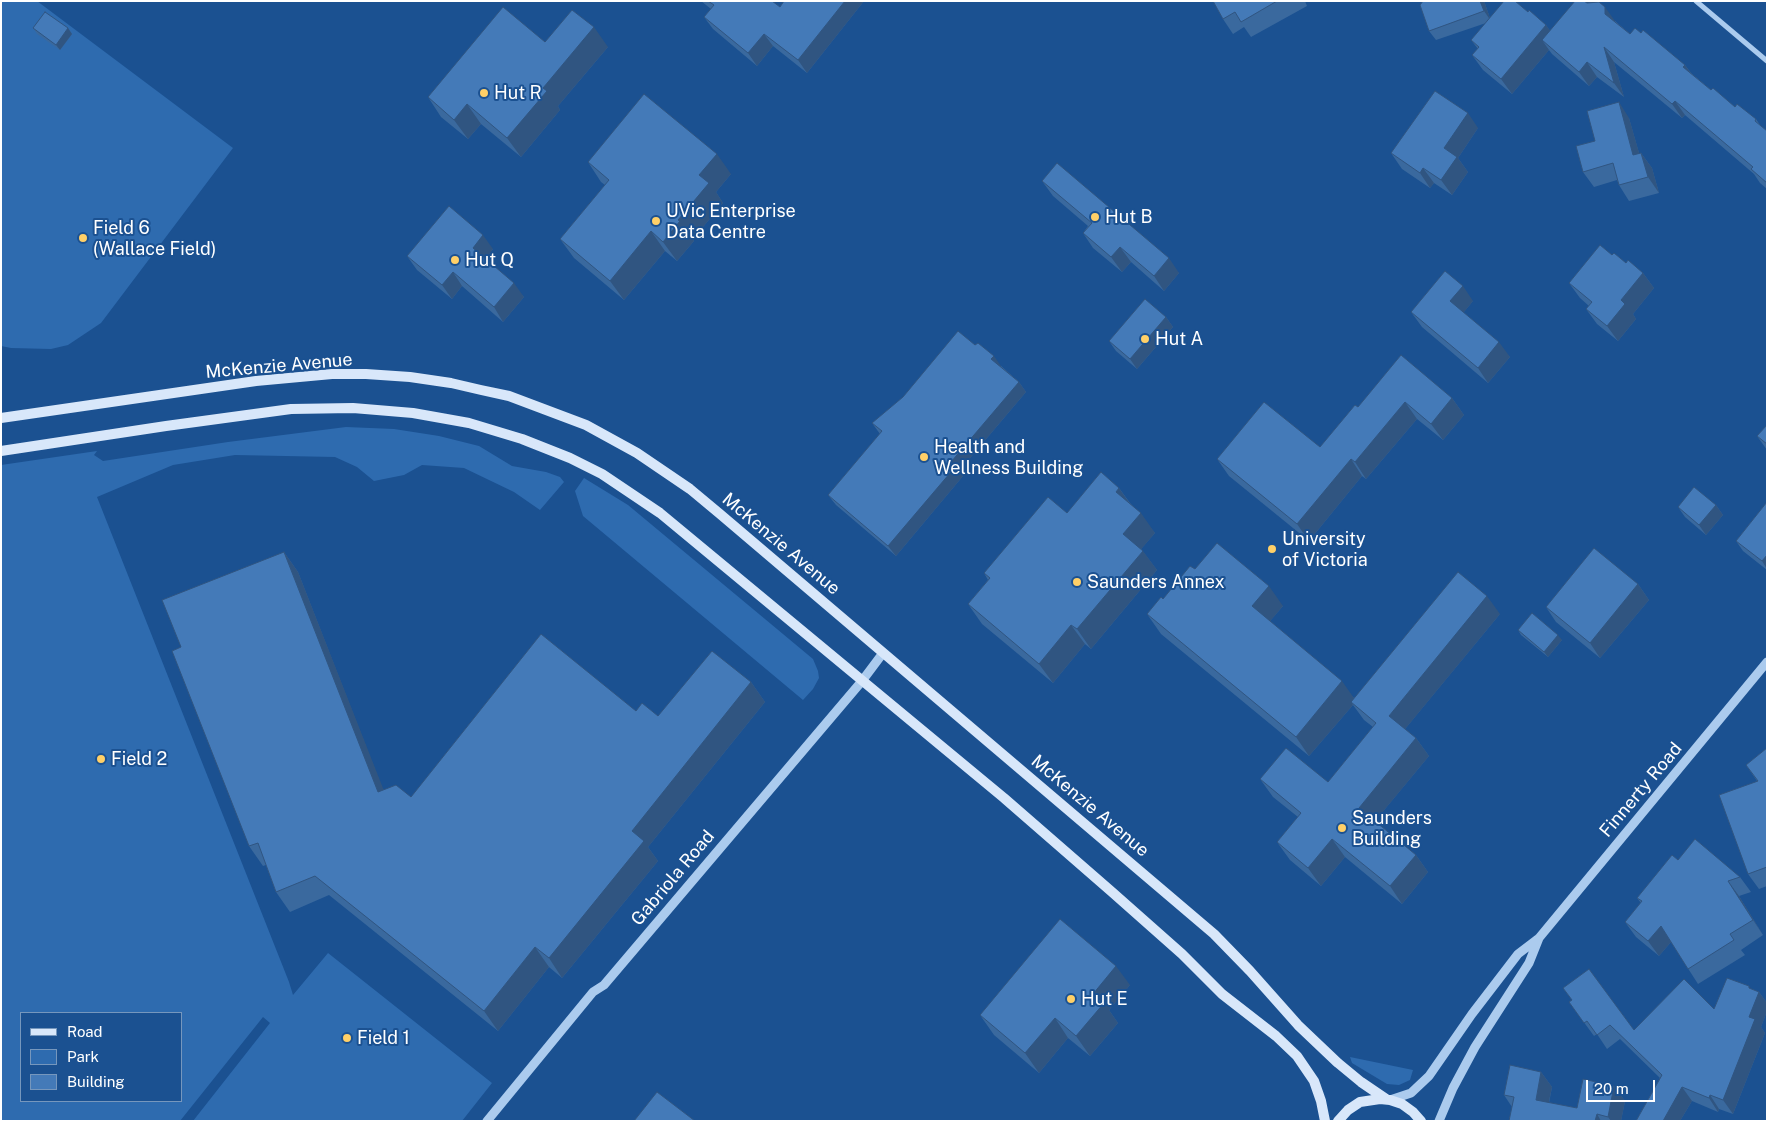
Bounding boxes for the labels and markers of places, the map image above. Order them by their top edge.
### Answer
place label: Hut R [494,82,542,104]
marker: Hut R [478,87,490,99]
place label: UVic Enterprise Data Centre [666,200,796,242]
place label: Hut B [1105,206,1153,228]
marker: Hut B [1089,211,1101,223]
marker: UVic Enterprise Data Centre [650,215,662,227]
place label: Field 6 (Wallace Field) [93,217,216,260]
marker: Field 6 (Wallace Field) [77,232,89,244]
place label: Hut Q [465,249,514,271]
marker: Hut Q [449,254,461,266]
place label: Hut A [1155,328,1203,350]
marker: Hut A [1139,333,1151,345]
place label: Health and Wellness Building [934,436,1083,478]
marker: Health and Wellness Building [918,451,930,463]
place label: University of Victoria [1282,528,1368,570]
marker: University of Victoria [1266,543,1278,555]
place label: Saunders Annex [1087,571,1225,593]
marker: Saunders Annex [1071,576,1083,588]
place label: Field 2 [111,748,167,770]
marker: Field 2 [95,753,107,765]
place label: Saunders Building [1352,807,1432,850]
marker: Saunders Building [1336,822,1348,834]
place label: Hut E [1081,988,1128,1010]
marker: Hut E [1065,993,1077,1005]
place label: Field 1 [357,1027,410,1049]
marker: Field 1 [341,1032,353,1044]

